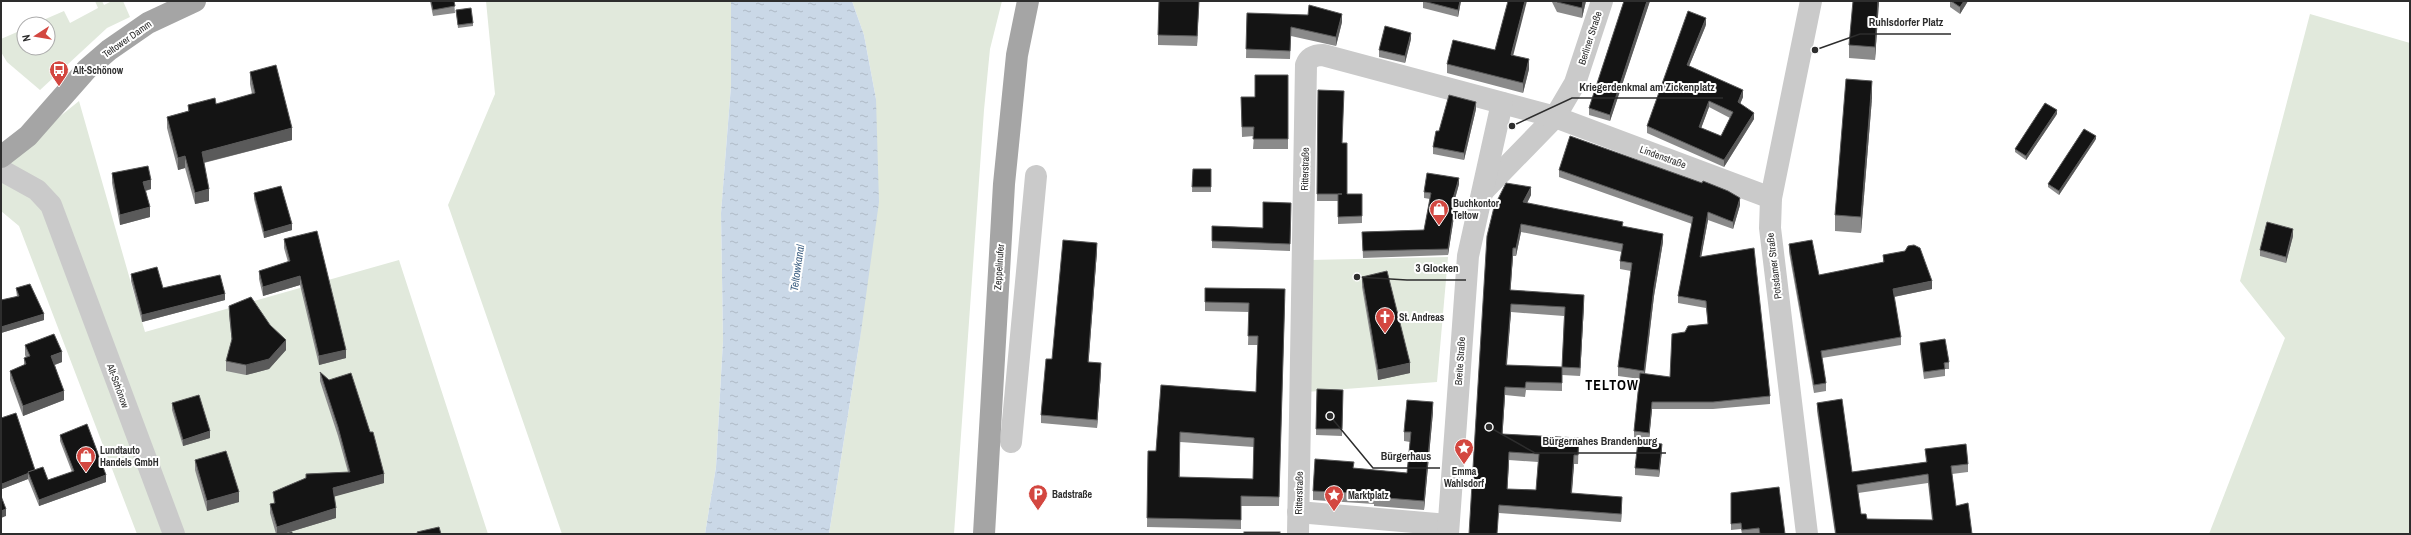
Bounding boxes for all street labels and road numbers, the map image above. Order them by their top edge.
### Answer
street label: Berliner Straße [1575,9,1605,66]
street label: Teltower Damm [100,17,154,61]
street label: Lindenstraße [1638,143,1688,172]
street label: Ritterstraße [1298,147,1312,191]
street label: Potsdamer Straße [1763,232,1785,300]
street label: Zeppelinufer [991,243,1007,290]
street label: Breite Straße [1452,336,1468,386]
street label: Alt-Schönow [104,361,132,410]
street label: Ritterstraße [1292,471,1306,515]

